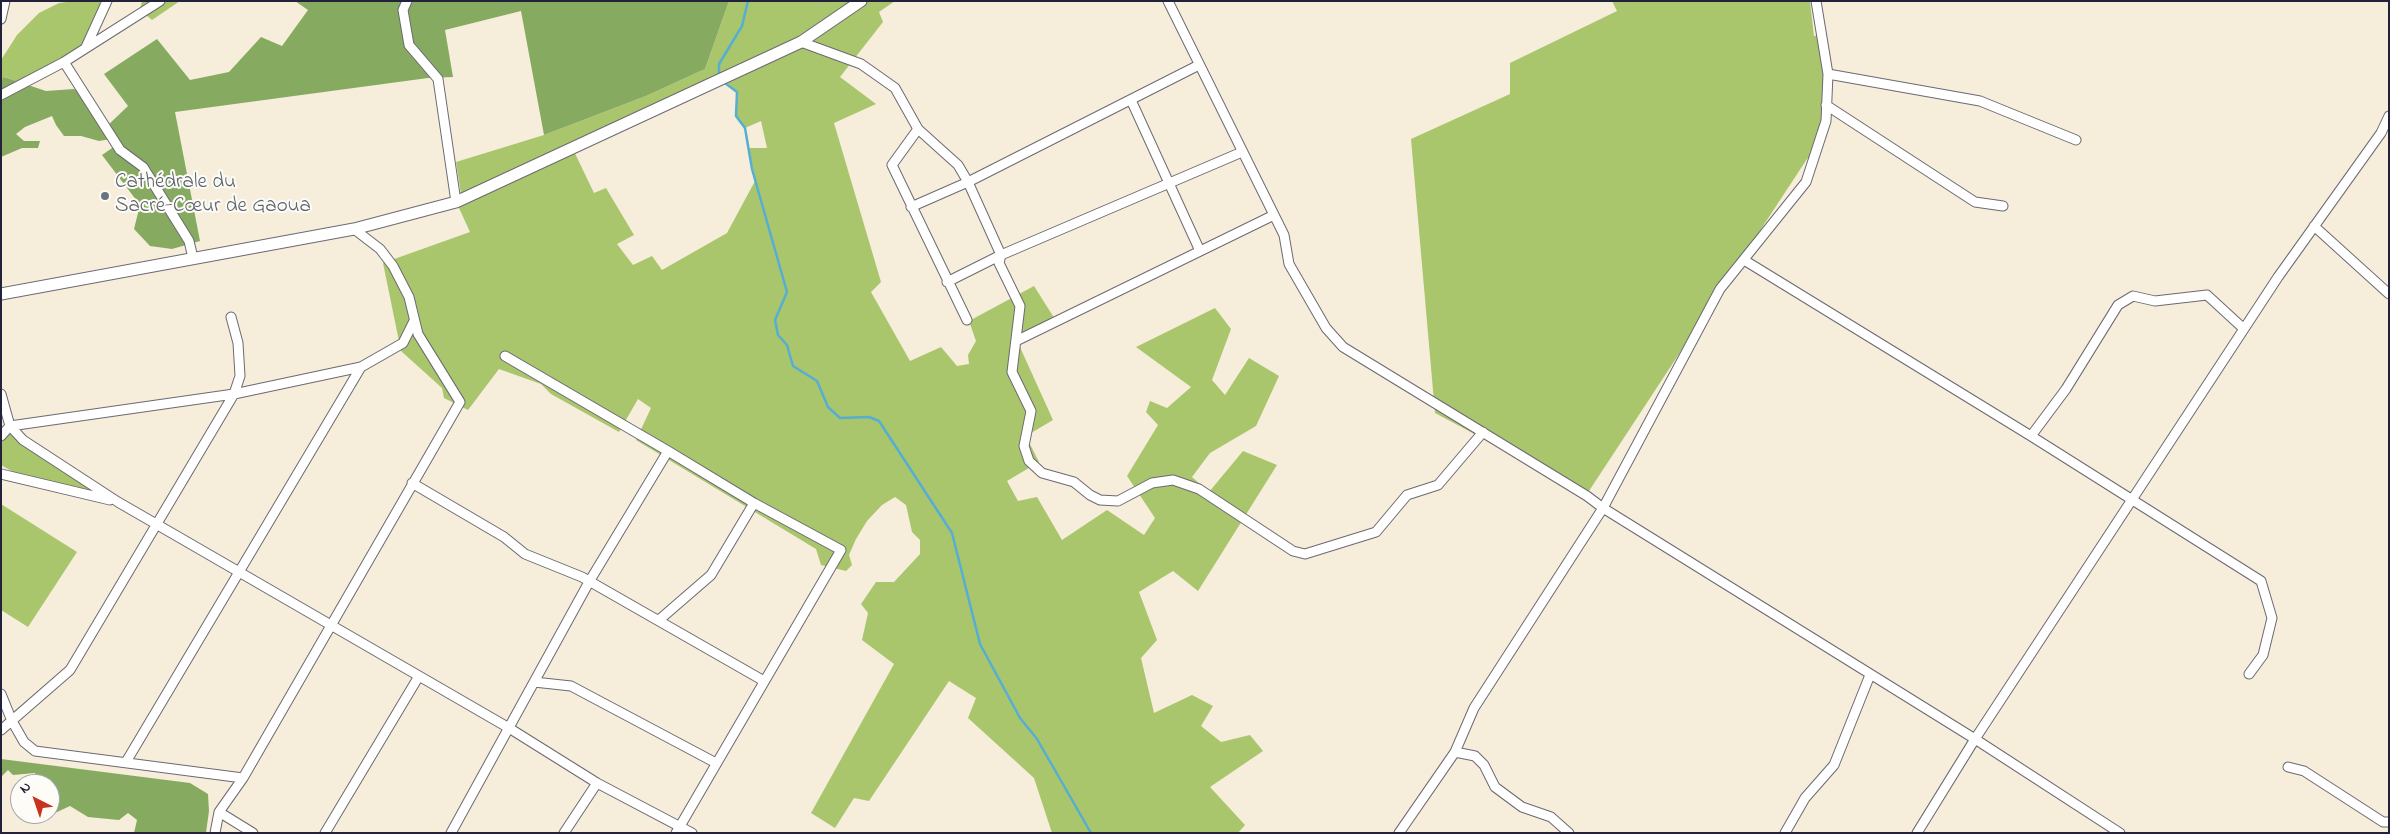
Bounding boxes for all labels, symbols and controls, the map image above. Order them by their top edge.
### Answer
place label: Cathédrale du Sacré-Cœur de Gaoua [115,171,311,221]
marker: Cathédrale du Sacré-Cœur de Gaoua [99,190,111,202]
north arrow [10,774,60,824]
text: N [15,777,36,799]

